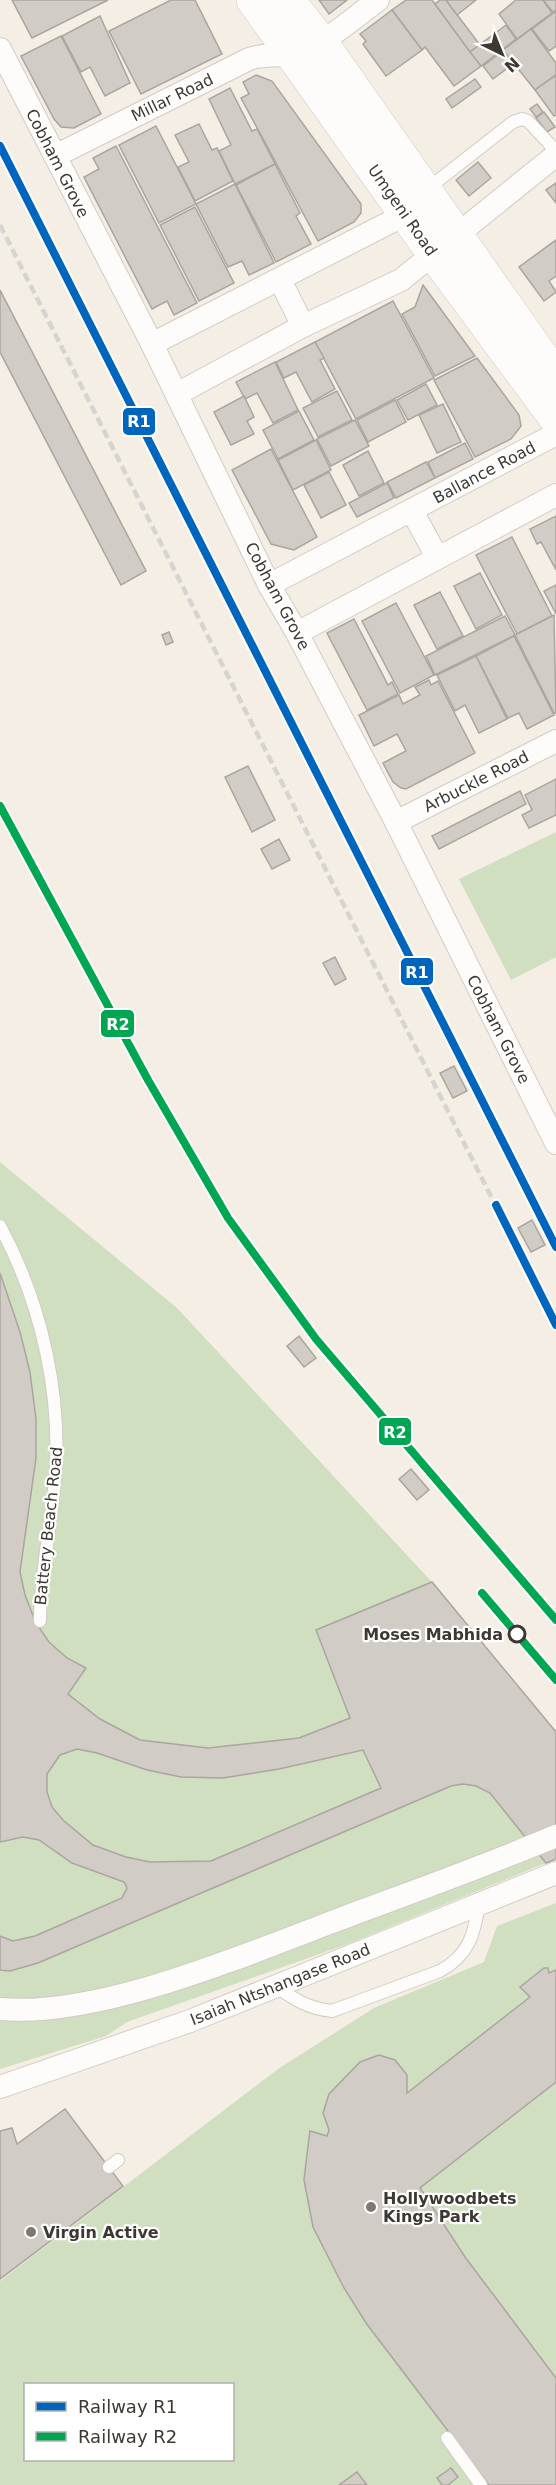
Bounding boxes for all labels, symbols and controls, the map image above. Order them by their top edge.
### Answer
north arrow [472,24,532,84]
text: N [501,53,523,76]
street label: Millar Road [128,69,216,125]
street label: Cobham Grove [22,106,93,221]
street label: Umgeni Road [364,161,441,260]
line badge: R1 [122,407,156,436]
text: R1 [127,412,151,431]
street label: Ballance Road [430,437,539,507]
street label: Cobham Grove [241,539,314,653]
street label: Arbuckle Road [421,747,532,816]
line badge: R1 [400,957,434,986]
text: R1 [405,963,429,982]
street label: Cobham Grove [463,972,534,1087]
line badge: R2 [100,1009,135,1038]
text: R2 [106,1015,130,1034]
line badge: R2 [378,1417,412,1446]
text: R2 [383,1423,407,1442]
street label: Battery Beach Road [31,1446,66,1606]
place label: Moses Mabhida [363,1625,503,1644]
marker: Moses Mabhida [508,1625,526,1643]
street label: Isaiah Ntshangase Road [187,1940,373,2029]
place label: Hollywoodbets Kings Park [383,2189,516,2226]
marker: Hollywoodbets Kings Park [364,2200,378,2214]
place label: Virgin Active [43,2223,159,2242]
marker: Virgin Active [24,2225,38,2239]
legend [24,2383,234,2461]
text: Railway R1 [78,2396,177,2417]
text: Railway R2 [78,2426,177,2447]

